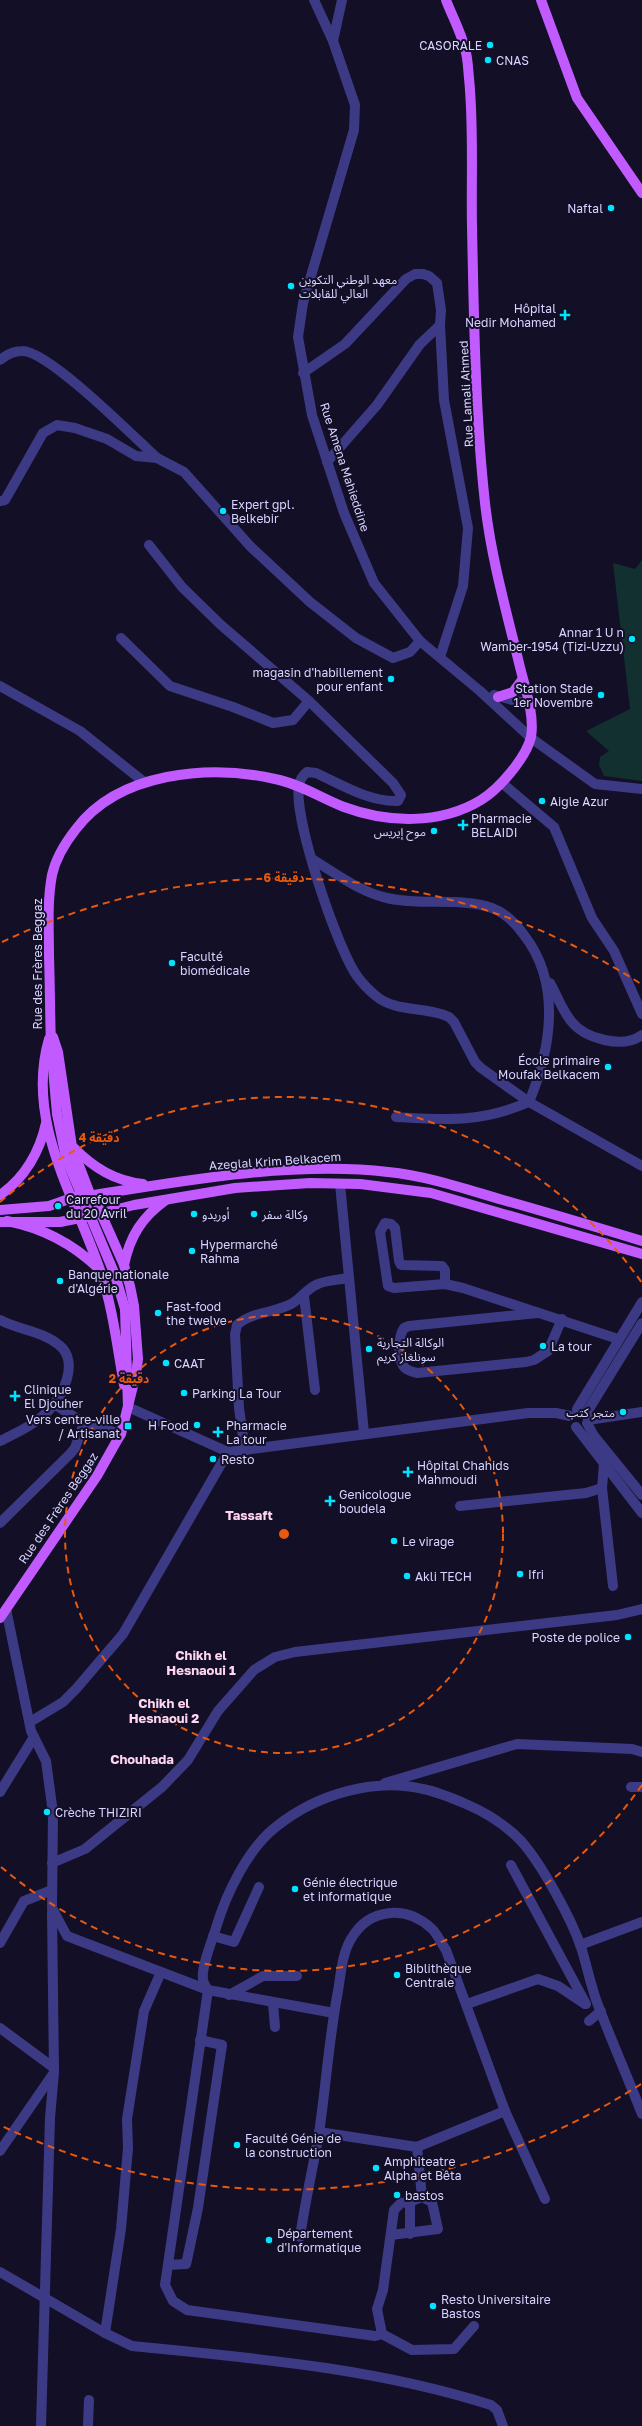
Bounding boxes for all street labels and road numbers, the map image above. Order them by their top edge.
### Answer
street label: Rue Lamali Ahmed [456,340,476,448]
street label: Rue Amena Mahieddine [317,401,373,533]
street label: Rue des Frères Beggaz [30,898,45,1030]
street label: Azeglal Krim Belkacem [208,1149,342,1173]
street label: Rue des Frères Beggaz [15,1449,101,1567]

